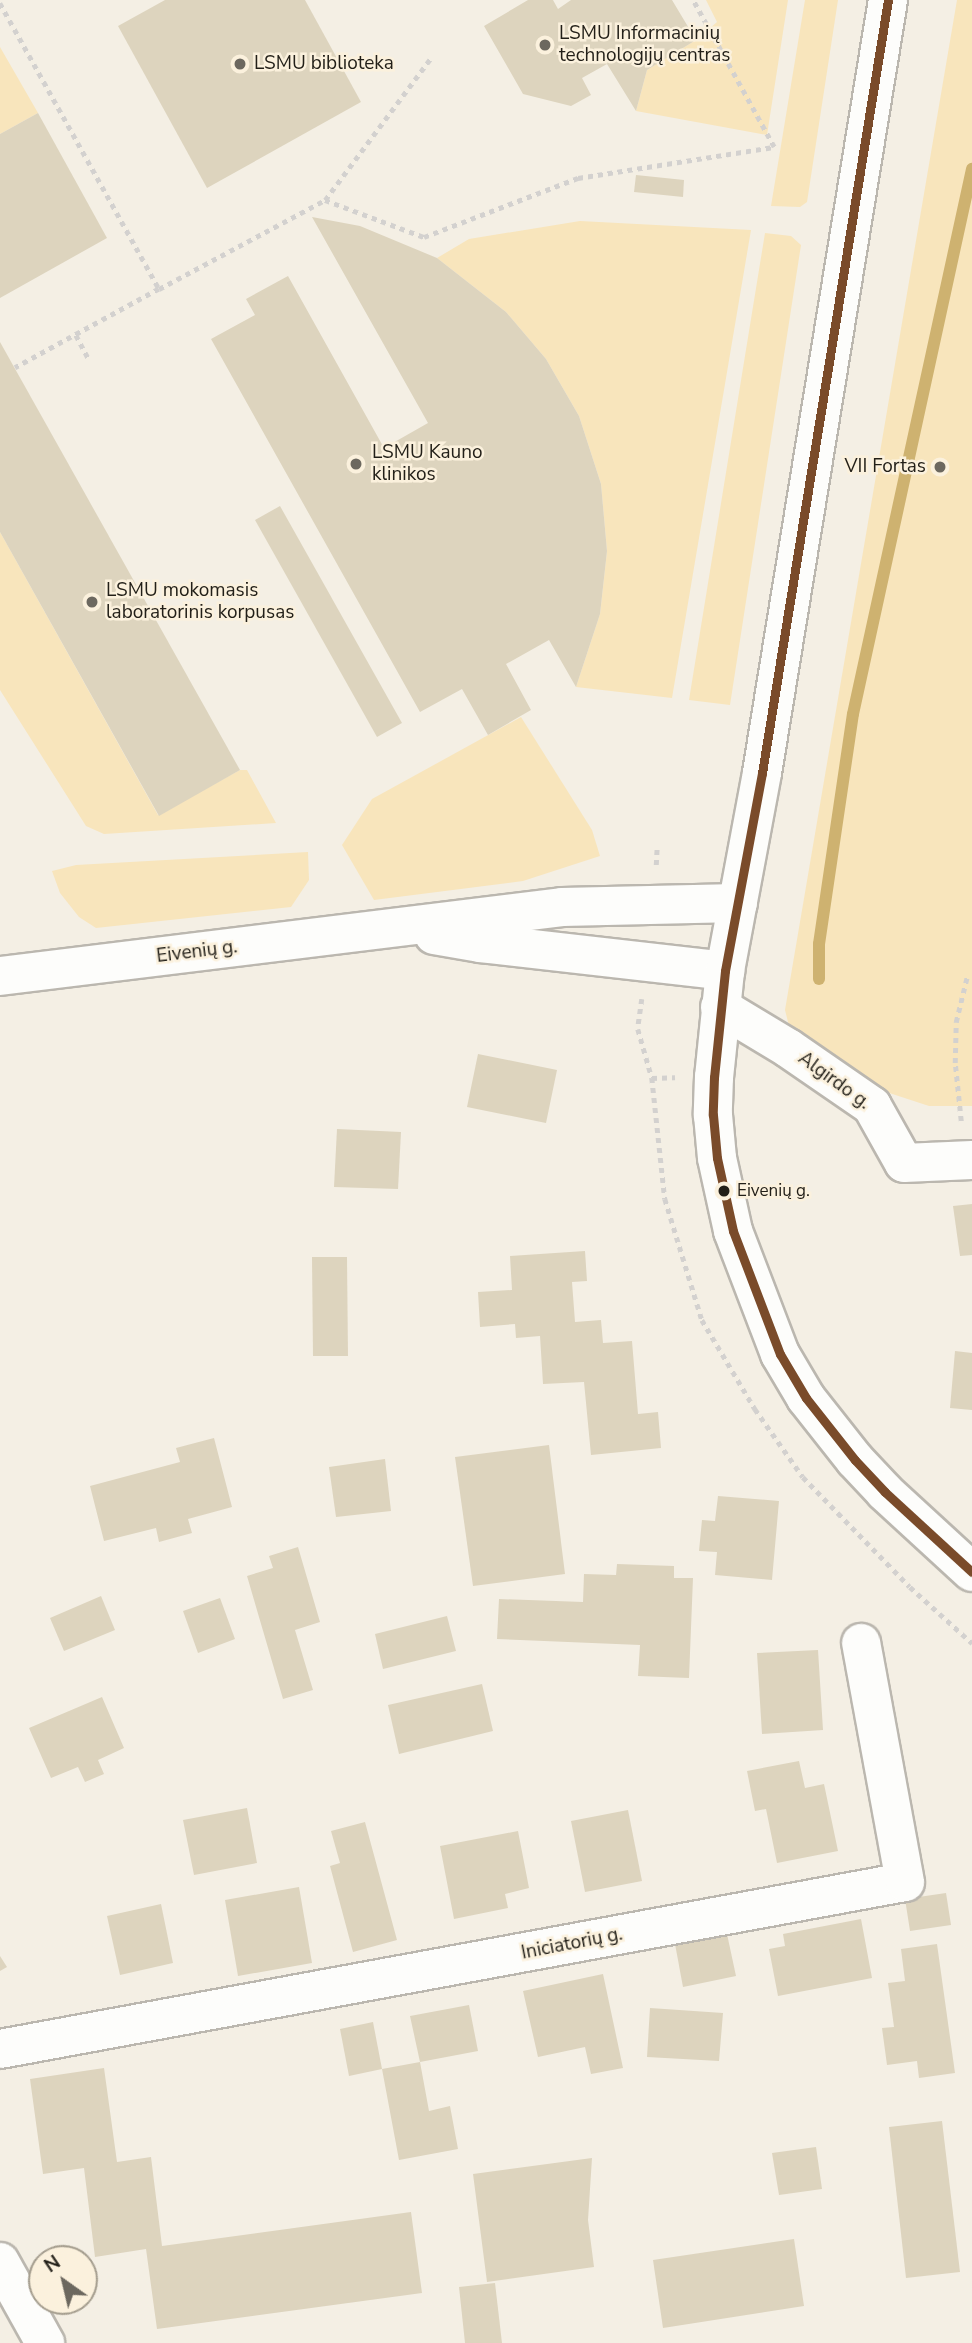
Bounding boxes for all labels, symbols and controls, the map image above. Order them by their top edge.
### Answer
place label: LSMU Informacinių technologijų centras [559,23,730,67]
marker: LSMU Informacinių technologijų centras [537,37,553,53]
place label: LSMU biblioteka [254,53,394,75]
marker: LSMU biblioteka [232,56,248,72]
place label: LSMU Kauno klinikos [372,442,483,486]
marker: LSMU Kauno klinikos [346,454,366,474]
place label: VII Fortas [845,456,926,478]
marker: VII Fortas [932,459,948,475]
place label: LSMU mokomasis laboratorinis korpusas [106,580,294,624]
marker: LSMU mokomasis laboratorinis korpusas [84,594,100,610]
street label: Eivenių g. [155,936,239,968]
street label: Algirdo g. [793,1047,875,1115]
place label: Eivenių g. [737,1181,810,1201]
marker: Eivenių g. [717,1184,731,1198]
street label: Iniciatorių g. [519,1923,625,1965]
north arrow [28,2245,98,2315]
text: N [39,2249,66,2279]

